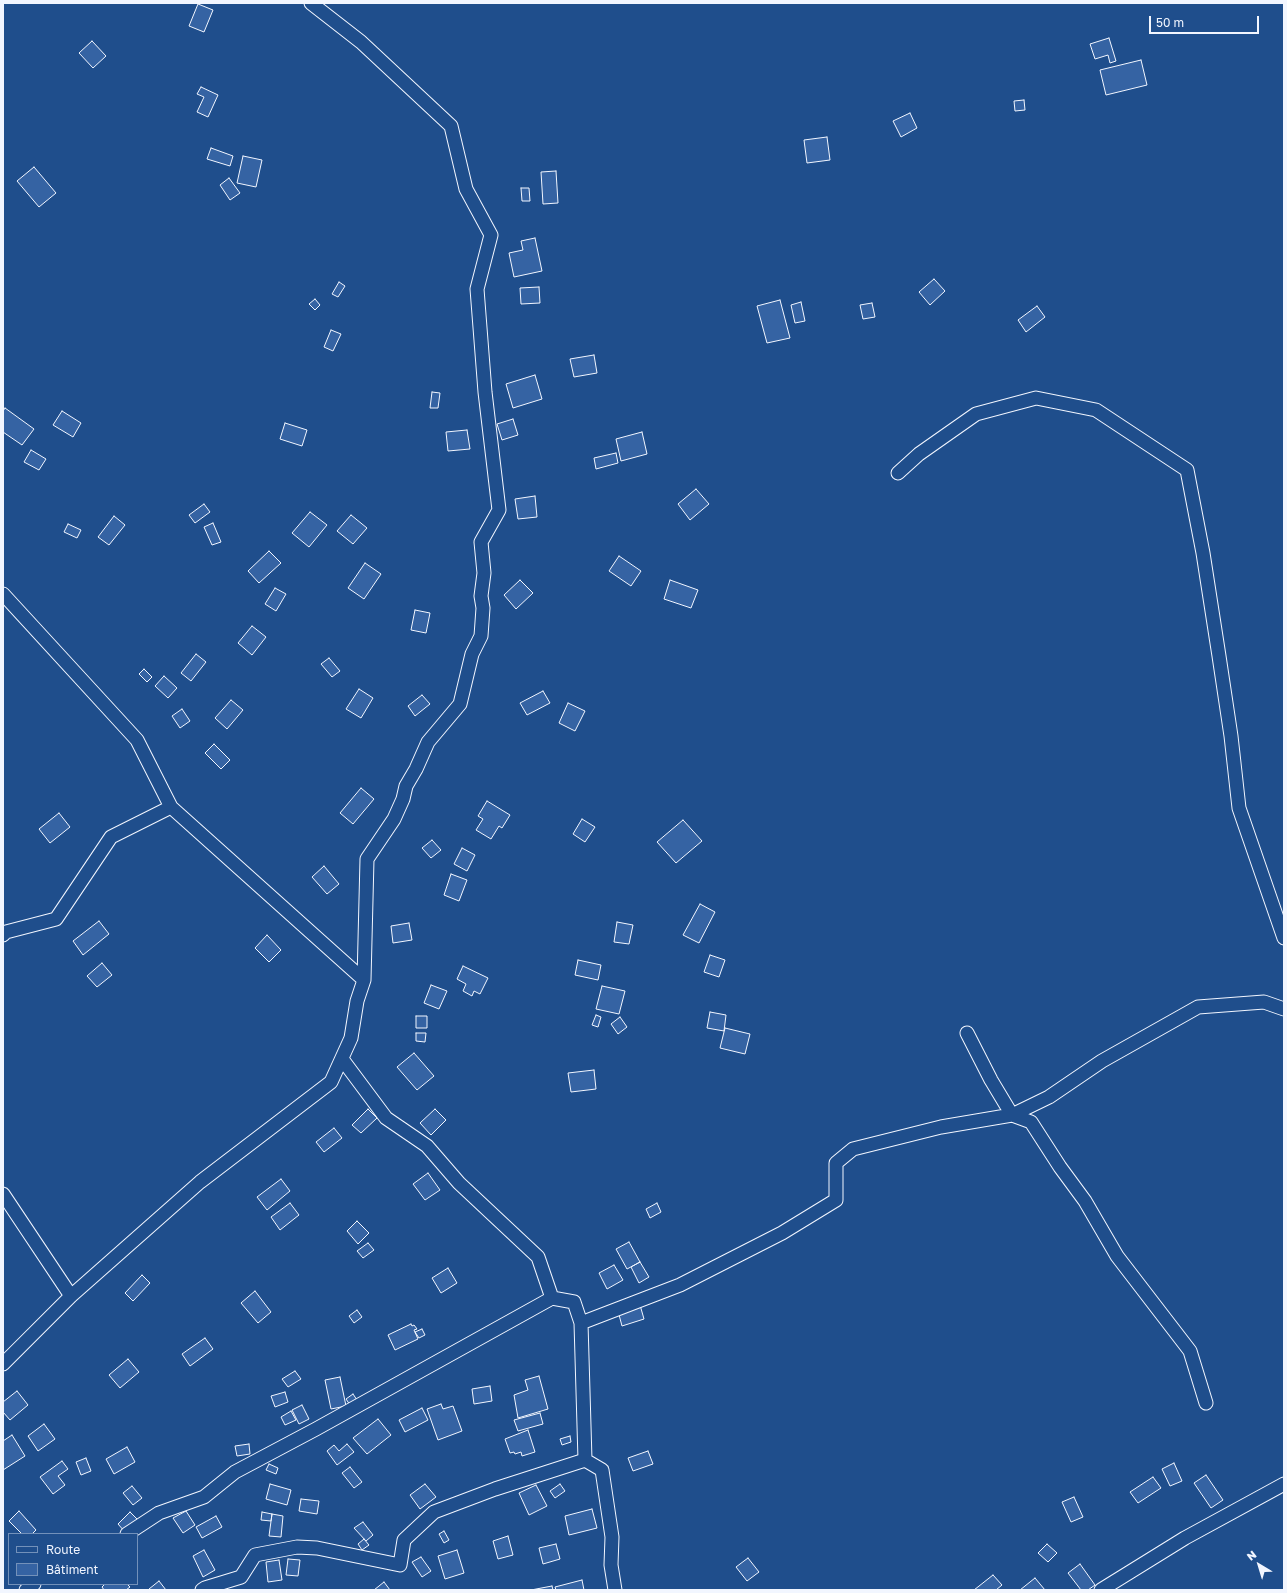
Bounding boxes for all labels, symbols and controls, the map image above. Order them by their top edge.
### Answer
scale bar [1151,8,1261,34]
text: 50 m [1156,15,1184,30]
legend [8,1533,138,1585]
text: Route [46,1542,80,1557]
north arrow [1239,1545,1279,1585]
text: N [1244,1547,1259,1563]
text: Bâtiment [46,1562,98,1577]

